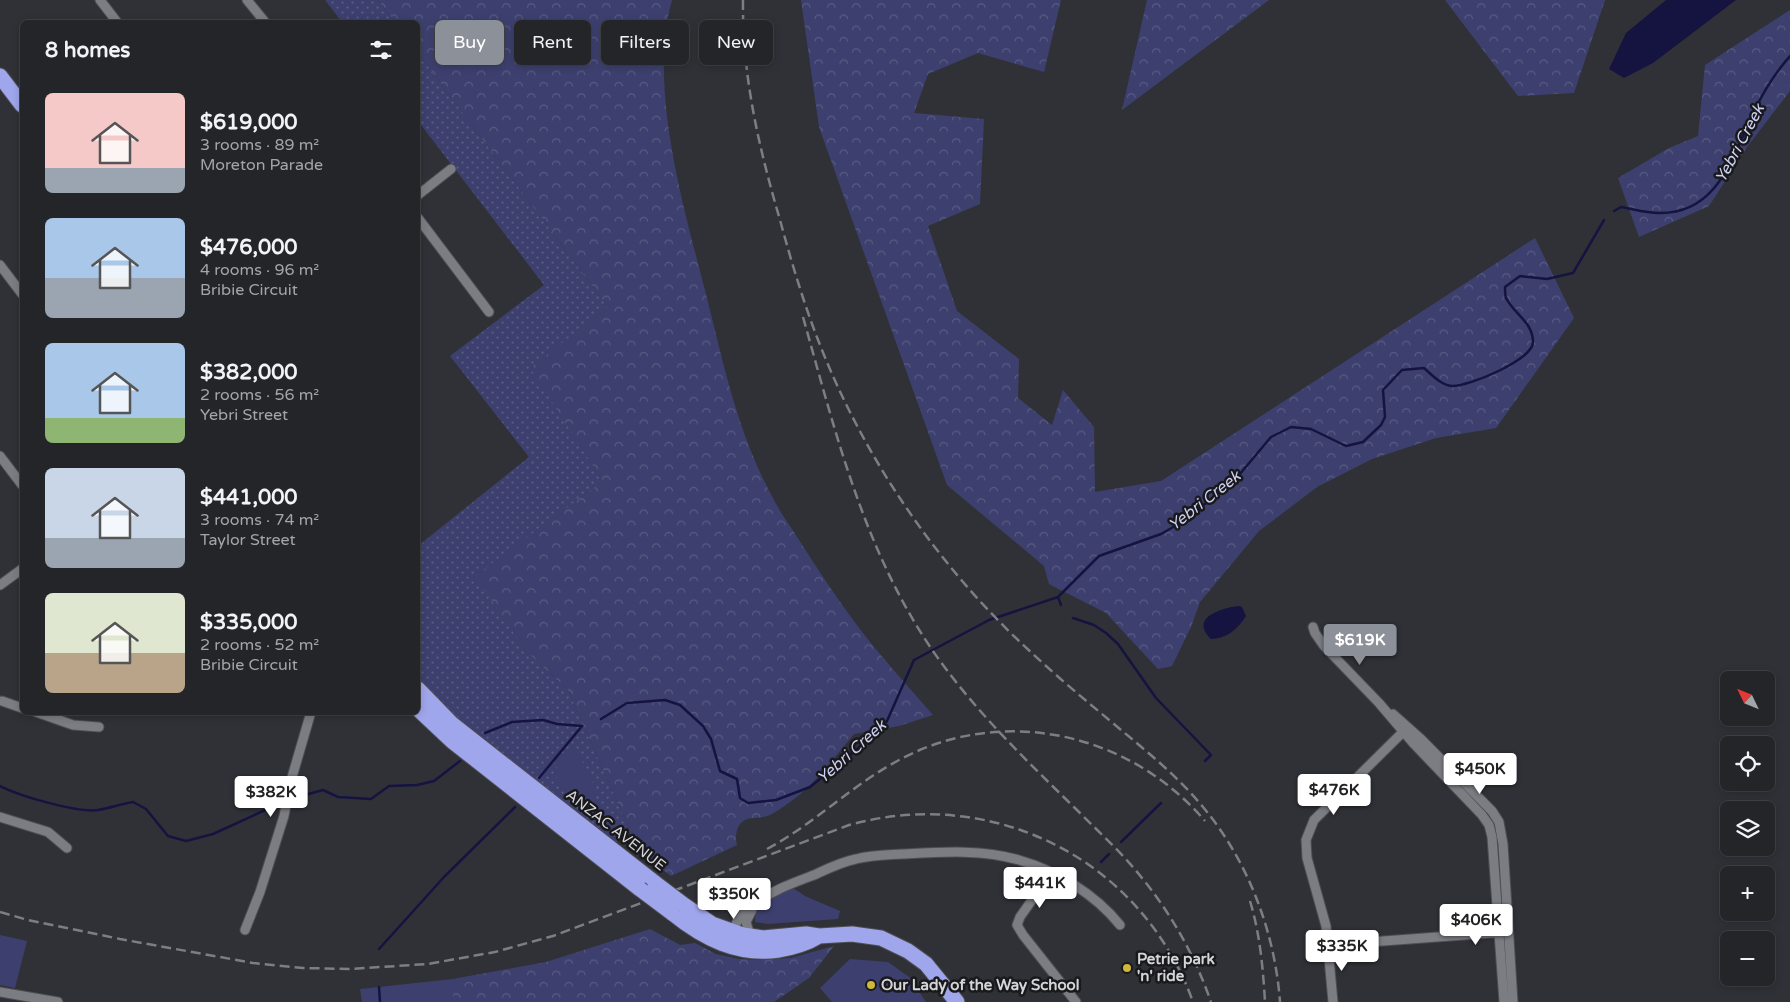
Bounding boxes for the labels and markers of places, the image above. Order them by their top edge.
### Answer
pin: $619K [1325,624,1395,666]
pin: $450K [1445,752,1515,795]
pin: $476K [1299,774,1369,816]
pin: $382K [236,776,306,818]
pin: $441K [1005,866,1075,909]
pin: $350K [699,878,769,920]
pin: $406K [1441,904,1511,946]
pin: $335K [1307,930,1377,972]
place label: Petrie park 'n' ride [1137,950,1215,985]
marker: Petrie park 'n' ride [1121,962,1133,974]
place label: Our Lady of the Way School [881,976,1079,995]
marker: Our Lady of the Way School [865,979,877,991]

